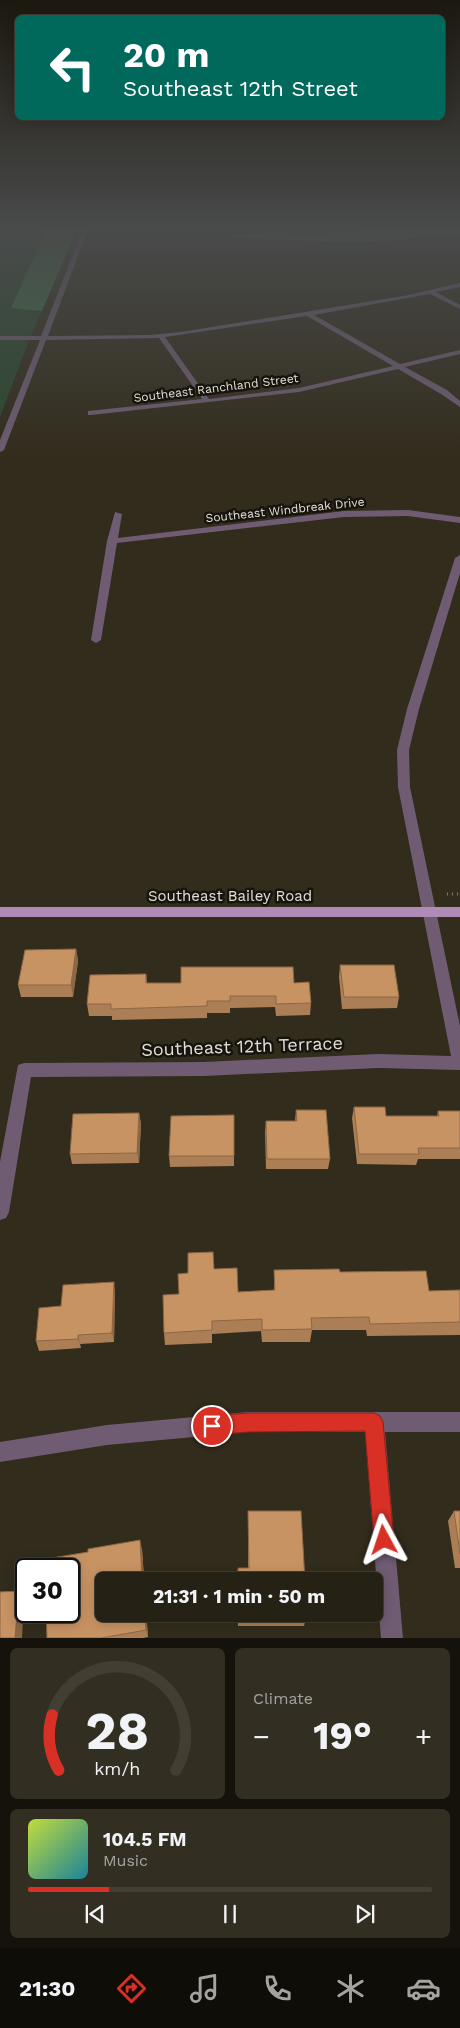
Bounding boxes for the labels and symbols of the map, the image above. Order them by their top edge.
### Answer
street label: Southeast Ranchland Street [133,371,299,405]
street label: Southeast Windbreak Drive [205,495,365,525]
street label: Southeast Bailey Road [148,887,312,905]
street label: Southeast 12th Terrace [141,1032,343,1060]
pin [191,1405,233,1447]
position arrow [357,1513,409,1565]
speed limit sign: 30 [15,1558,80,1623]

